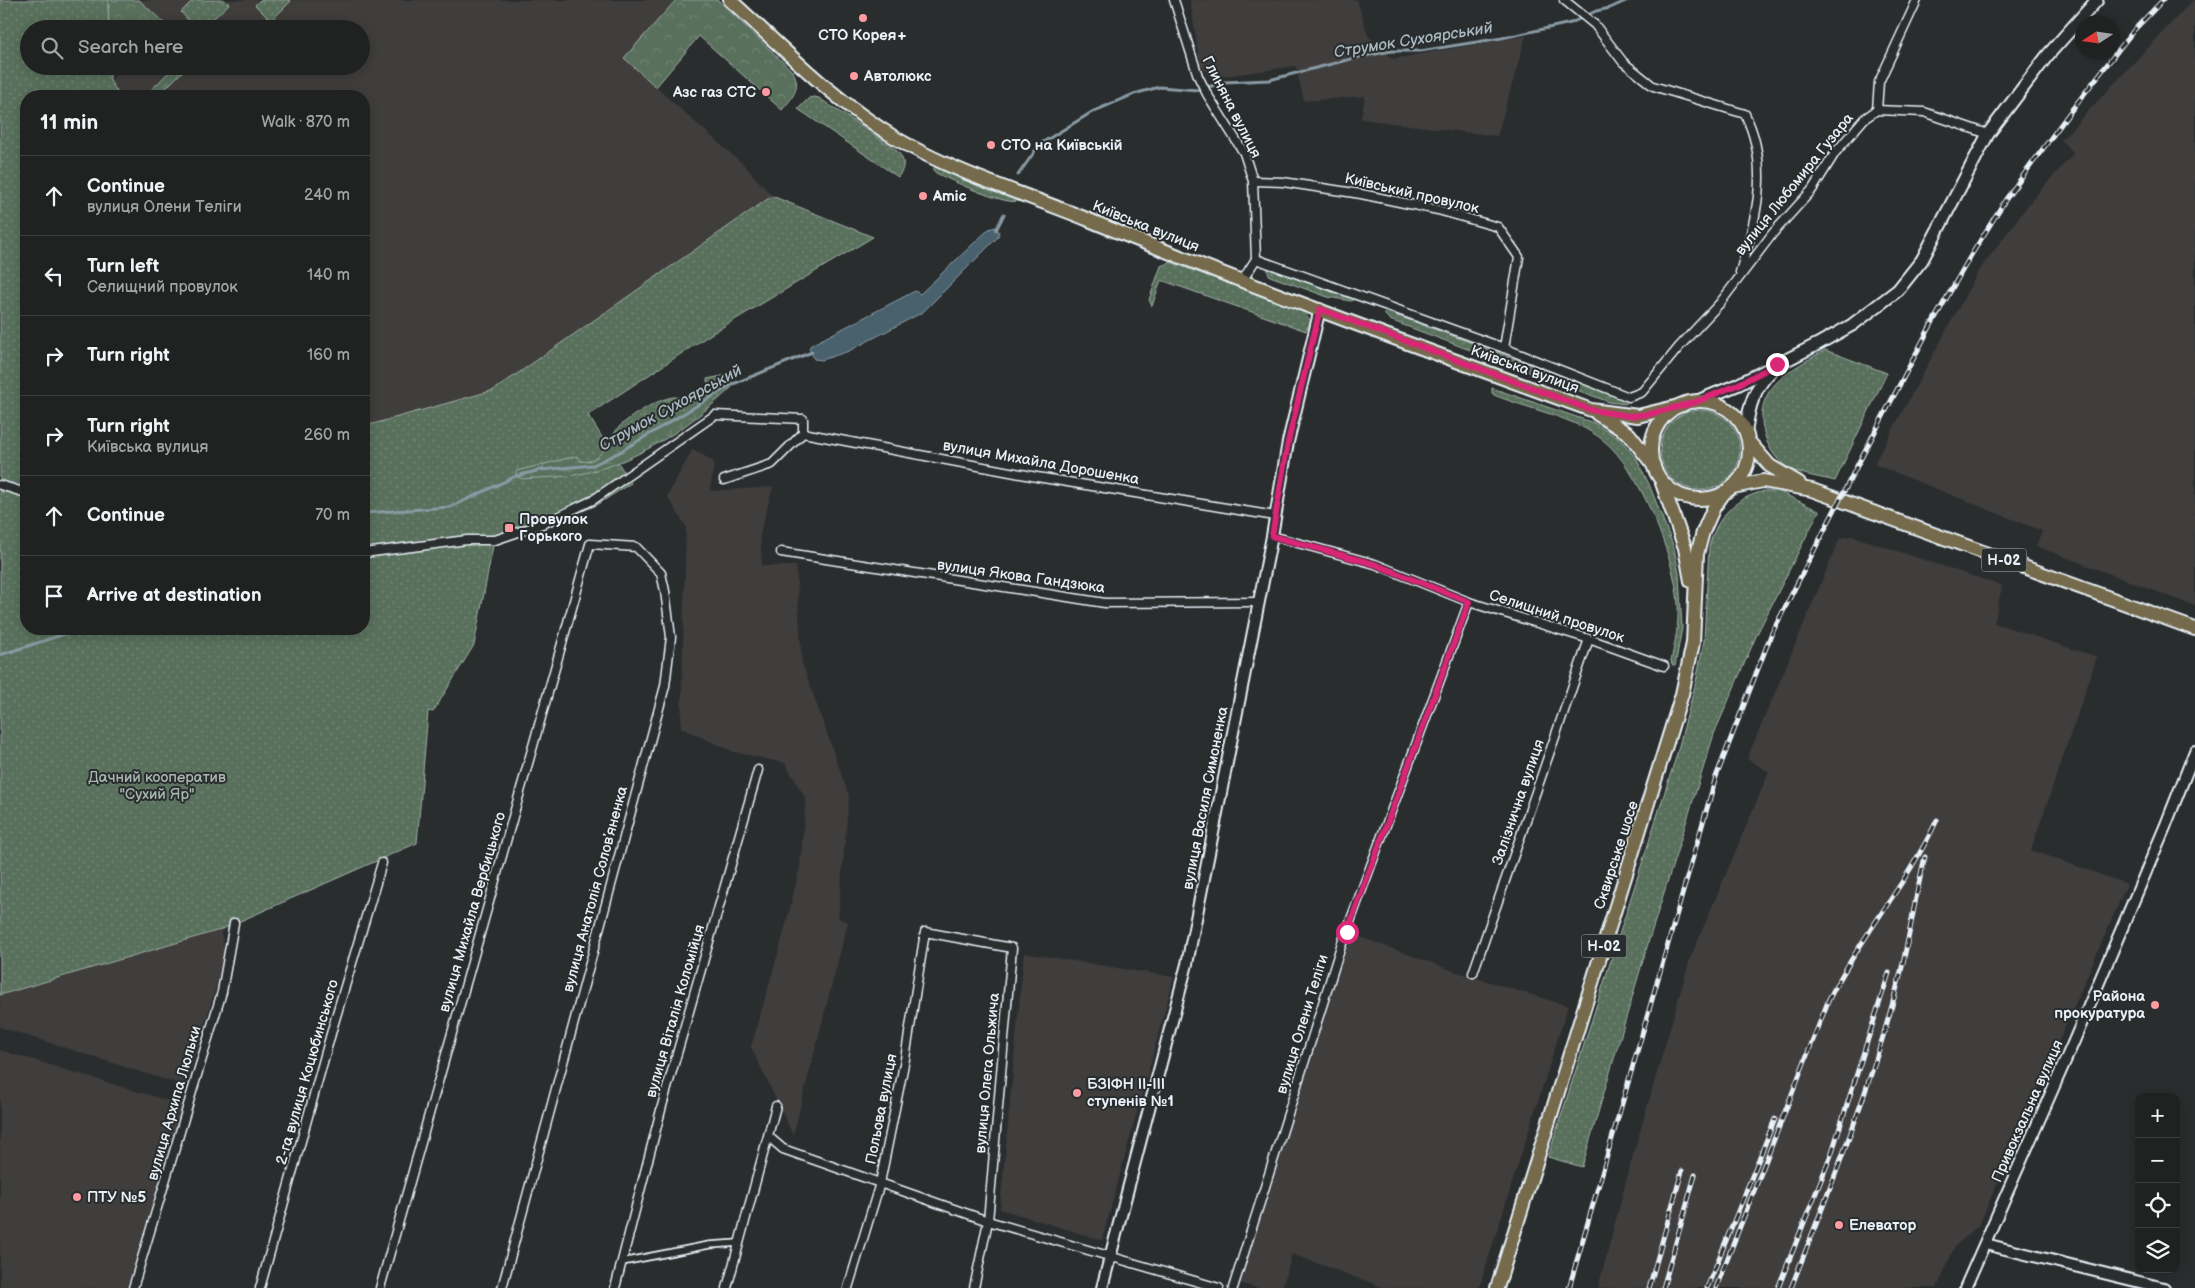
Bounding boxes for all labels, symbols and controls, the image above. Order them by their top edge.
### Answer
marker: СТО Корея+ [857,12,869,24]
north arrow [2075,15,2120,60]
water label: Струмок Сухоярський [1333,19,1494,62]
search box [20,20,370,75]
place label: СТО Корея+ [818,26,908,45]
icon: search [38,34,66,62]
text: Search here [78,36,183,59]
street label: Глиняна вулиця [1198,53,1265,162]
place label: Автолюкс [863,67,932,86]
marker: Автолюкс [848,70,860,82]
place label: Азс газ СТС [672,83,757,102]
marker: Азс газ СТС [760,86,772,98]
street label: вулиця Любомира Гузара [1731,109,1858,259]
text: 11 min [40,110,98,135]
text: Walk · 870 m [261,113,350,132]
place label: СТО на Київській [1001,136,1122,155]
marker: СТО на Київській [985,139,997,151]
street label: Київський провулок [1343,169,1481,218]
text: Continue [87,175,165,198]
icon: ahead [40,182,68,210]
text: 240 m [304,186,350,205]
place label: Amic [932,187,967,206]
marker: Amic [917,190,929,202]
street label: Київська вулиця [1090,196,1202,257]
text: вулиця Олени Теліги [87,198,242,217]
text: Turn left [87,255,159,278]
icon: left [40,262,68,290]
text: 140 m [307,266,350,285]
text: Селищний провулок [87,278,238,297]
street label: Київська вулиця [1468,341,1581,398]
icon: right [40,342,68,370]
text: Turn right [87,344,170,367]
text: 160 m [307,346,350,365]
route end [1766,353,1789,376]
water label: Струмок Сухоярський [596,361,746,456]
text: Turn right [87,415,170,438]
icon: right [40,422,68,450]
text: 260 m [304,426,350,445]
street label: вулиця Михайла Дорошенка [941,436,1141,489]
text: Київська вулиця [87,438,208,457]
icon: ahead [40,502,68,530]
text: Continue [87,504,165,527]
text: 70 m [315,506,350,525]
place label: Провулок Горького [519,510,588,546]
marker: Провулок Горького [503,522,515,534]
road number: Н-02 [1982,548,2026,572]
street label: вулиця Якова Гандзюка [936,555,1106,598]
icon: arrive [40,582,68,610]
text: Arrive at destination [87,584,262,607]
street label: Селищний провулок [1487,586,1627,647]
street label: вулиця Василя Симоненка [1178,705,1233,891]
street label: Залізнична вулиця [1488,737,1549,868]
park label: Дачний кооператив "Сухий Яр" [88,768,226,804]
street label: вулиця Анатолія Соловʼяненка [559,784,632,994]
street label: Сквирське шосе [1590,798,1643,912]
street label: вулиця Михайла Вербицького [435,810,510,1014]
route start [1336,921,1359,944]
street label: вулиця Віталія Коломійця [642,922,709,1100]
road number: Н-02 [1582,934,1626,958]
street label: вулиця Олени Теліги [1272,952,1333,1096]
street label: 2-га вулиця Коцюбинського [272,977,343,1167]
place label: Района прокуратура [2054,987,2145,1023]
street label: вулиця Олега Ольжича [971,992,1004,1154]
marker: Района прокуратура [2149,999,2161,1011]
street label: вулиця Архипа Люльки [143,1024,206,1183]
street label: Привокзальна вулиця [1987,1037,2067,1185]
street label: Польова вулиця [861,1052,902,1166]
place label: БЗІФН ІІ-ІІІ ступенів №1 [1087,1075,1174,1111]
marker: БЗІФН ІІ-ІІІ ступенів №1 [1071,1087,1083,1099]
map controls [2135,1093,2180,1273]
button: + [2135,1093,2180,1138]
button: − [2135,1138,2180,1183]
button: locate [2135,1183,2180,1228]
place label: ПТУ №5 [87,1188,147,1207]
marker: ПТУ №5 [71,1191,83,1203]
place label: Елеватор [1849,1216,1916,1235]
marker: Елеватор [1833,1219,1845,1231]
button: layers [2135,1228,2180,1273]

